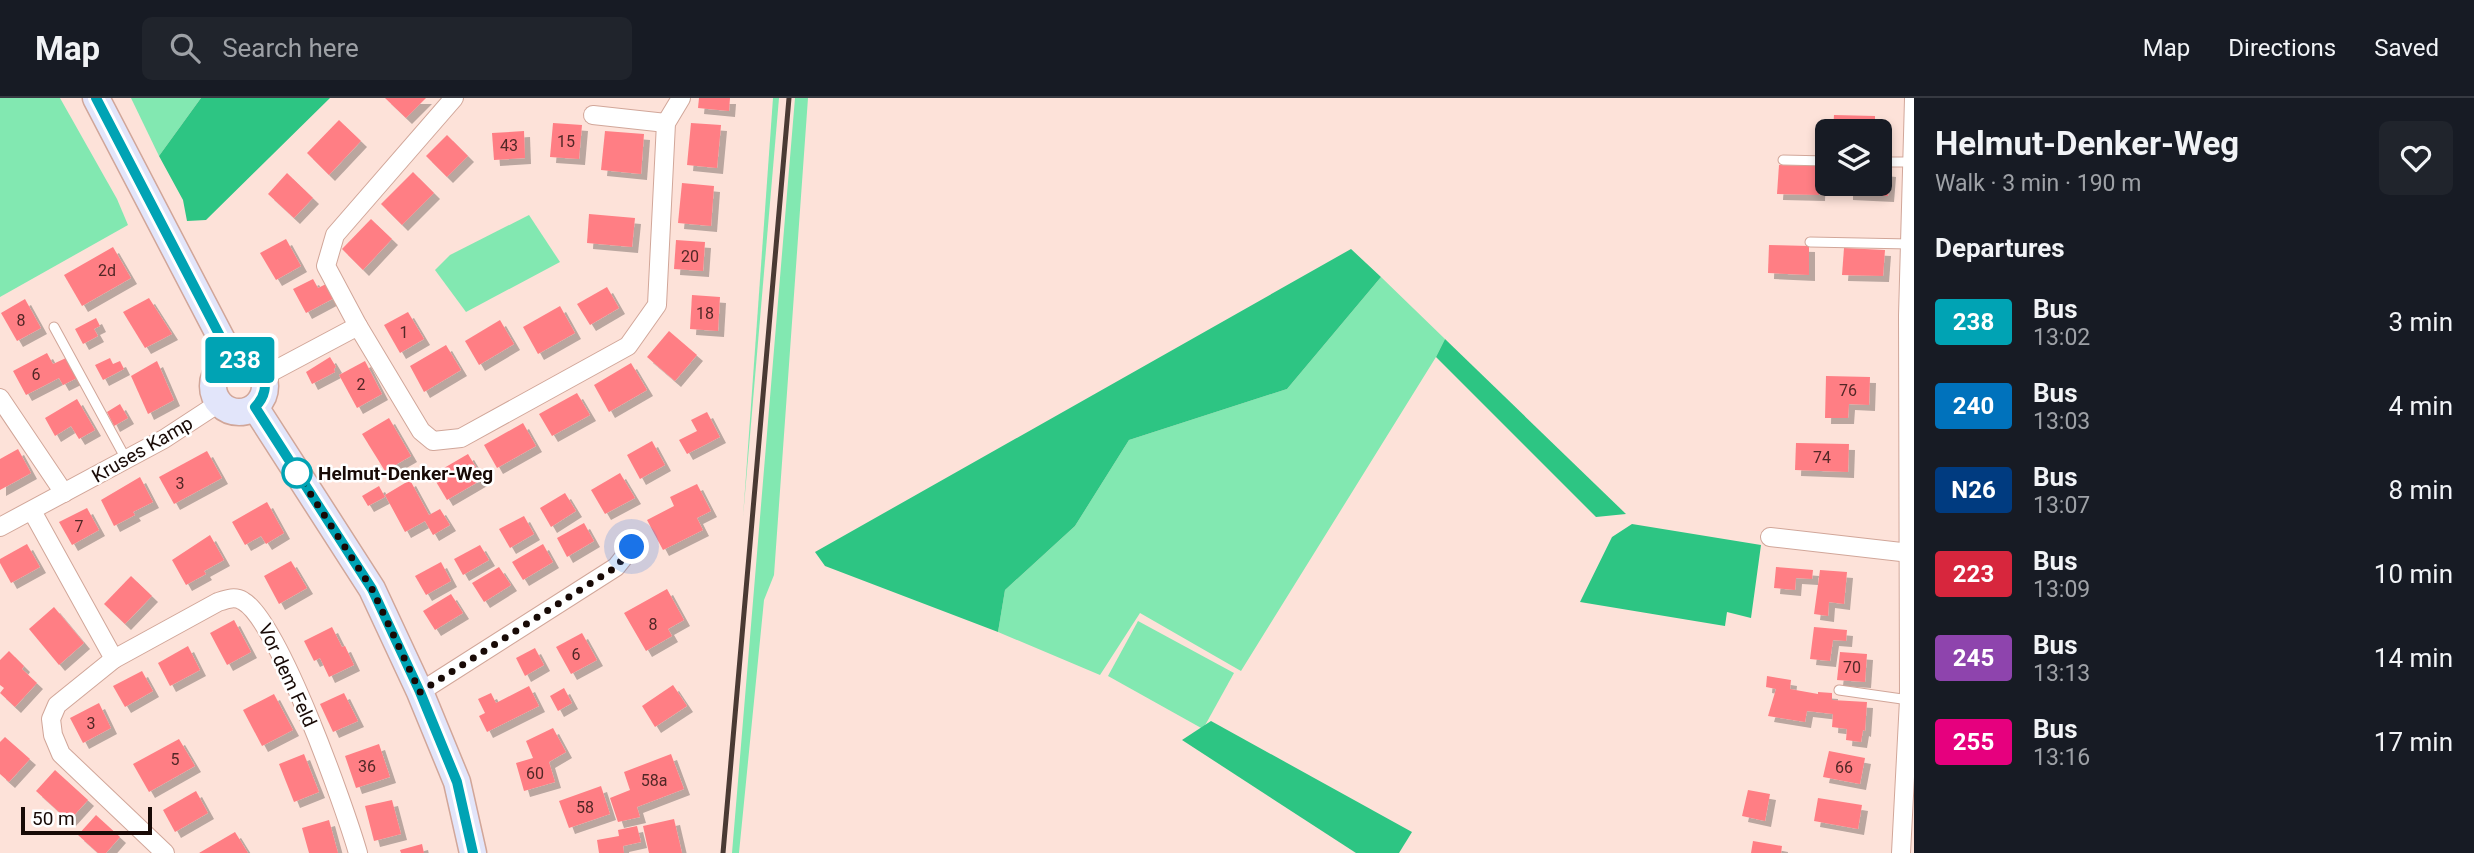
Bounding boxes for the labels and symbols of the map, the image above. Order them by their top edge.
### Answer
house number: 15 [557,132,575,151]
house number: 43 [500,136,518,155]
house number: 20 [681,247,699,266]
house number: 2d [98,261,116,280]
house number: 18 [696,304,714,323]
house number: 8 [17,311,26,330]
house number: 1 [400,323,409,342]
line badge: 238 [200,337,280,383]
house number: 6 [32,365,41,384]
house number: 2 [357,375,366,394]
house number: 76 [1839,381,1857,400]
street label: Kruses Kamp [88,411,197,488]
house number: 74 [1813,448,1831,467]
marker: Helmut-Denker-Weg [282,458,312,488]
place label: Helmut-Denker-Weg [318,462,493,485]
house number: 3 [176,474,185,493]
house number: 7 [75,517,84,536]
your location [614,529,649,564]
house number: 8 [649,615,658,634]
street label: Vor dem Feld [254,620,322,731]
house number: 6 [572,645,581,664]
house number: 70 [1843,658,1861,677]
house number: 3 [87,714,96,733]
house number: 5 [171,750,180,769]
house number: 36 [358,757,376,776]
house number: 66 [1835,758,1853,777]
house number: 60 [526,764,544,783]
house number: 58a [641,771,667,790]
house number: 58 [576,798,594,817]
scale bar [21,804,152,836]

